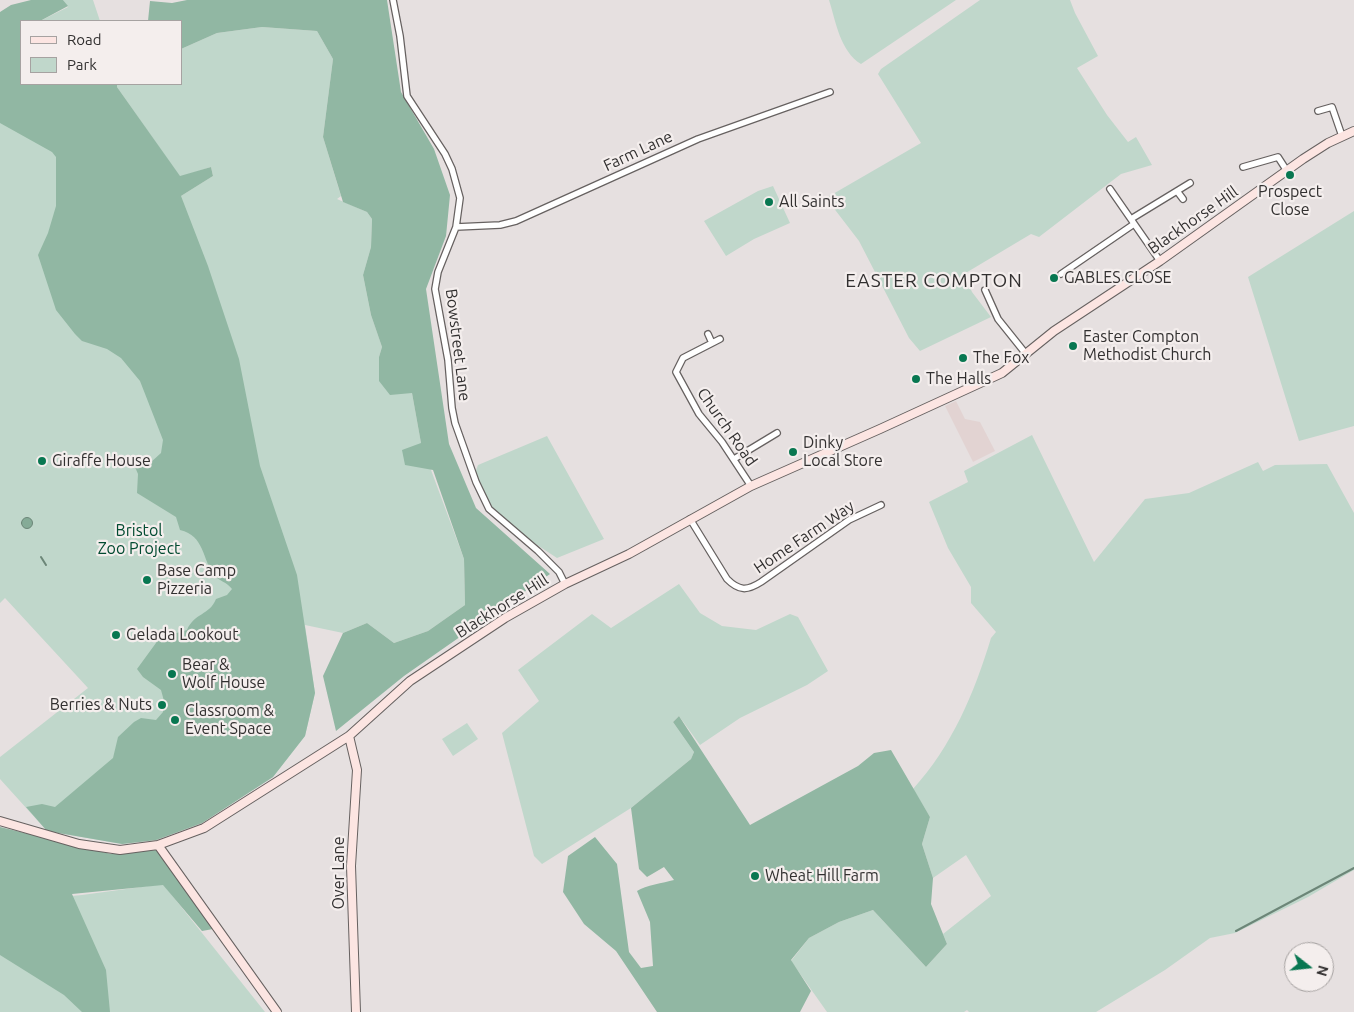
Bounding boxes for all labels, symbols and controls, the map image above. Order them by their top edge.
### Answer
legend [20,20,182,85]
text: Road [67,31,102,48]
text: Park [67,56,97,73]
street label: Farm Lane [600,127,676,175]
marker: Prospect Close [1284,169,1296,181]
street label: Blackhorse Hill [1144,182,1242,258]
place label: Prospect Close [1258,182,1322,220]
place label: All Saints [779,192,844,212]
marker: All Saints [763,196,775,208]
place label: GABLES CLOSE [1064,268,1172,288]
district label: EASTER COMPTON [843,270,1025,292]
marker: GABLES CLOSE [1048,272,1060,284]
street label: Bowstreet Lane [442,288,474,402]
place label: Easter Compton Methodist Church [1083,327,1211,365]
marker: Easter Compton Methodist Church [1067,340,1079,352]
place label: The Fox [973,348,1029,368]
marker: The Fox [957,352,969,364]
place label: The Halls [926,369,991,389]
marker: The Halls [910,373,922,385]
street label: Church Road [693,384,761,470]
place label: Dinky Local Store [803,433,883,471]
marker: Dinky Local Store [787,446,799,458]
place label: Giraffe House [52,451,151,471]
marker: Giraffe House [36,455,48,467]
street label: Home Farm Way [750,496,858,578]
park label: Bristol Zoo Project [98,521,180,559]
place label: Base Camp Pizzeria [157,561,236,599]
street label: Blackhorse Hill [452,570,552,642]
marker: Base Camp Pizzeria [141,574,153,586]
place label: Gelada Lookout [126,625,239,645]
marker: Gelada Lookout [110,629,122,641]
place label: Bear & Wolf House [182,655,265,693]
marker: Bear & Wolf House [166,668,178,680]
place label: Berries & Nuts [50,695,152,715]
marker: Berries & Nuts [156,699,168,711]
place label: Classroom & Event Space [185,701,274,739]
marker: Classroom & Event Space [169,714,181,726]
street label: Over Lane [329,836,349,910]
place label: Wheat Hill Farm [765,866,879,886]
marker: Wheat Hill Farm [749,870,761,882]
north arrow [1284,942,1334,992]
text: N [1313,964,1332,978]

